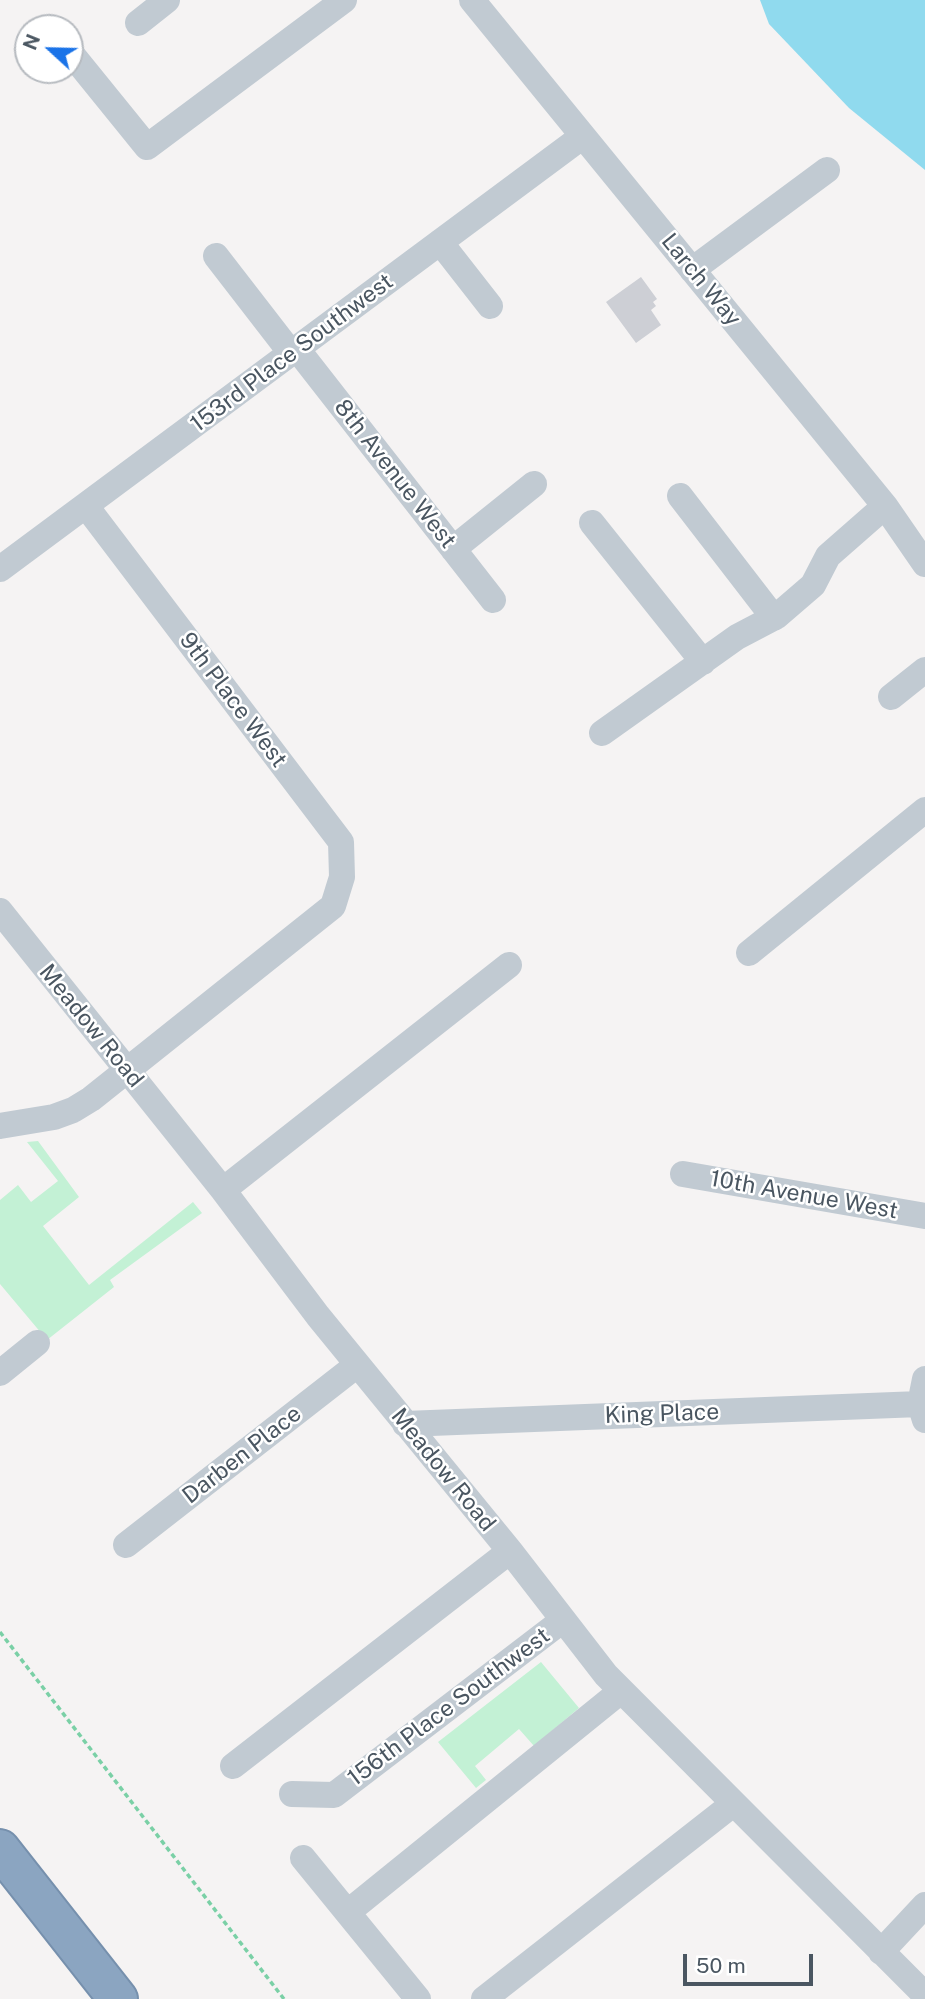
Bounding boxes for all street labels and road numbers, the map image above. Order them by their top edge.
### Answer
street label: Larch Way [655,228,747,332]
street label: 153rd Place Southwest [185,268,399,438]
street label: 8th Avenue West [328,394,462,554]
street label: 9th Place West [173,627,293,773]
street label: Meadow Road [33,959,149,1093]
street label: 10th Avenue West [708,1165,900,1225]
street label: King Place [604,1398,720,1430]
street label: Darben Place [177,1400,307,1510]
street label: Meadow Road [385,1403,501,1537]
street label: 156th Place Southwest [342,1622,556,1792]

